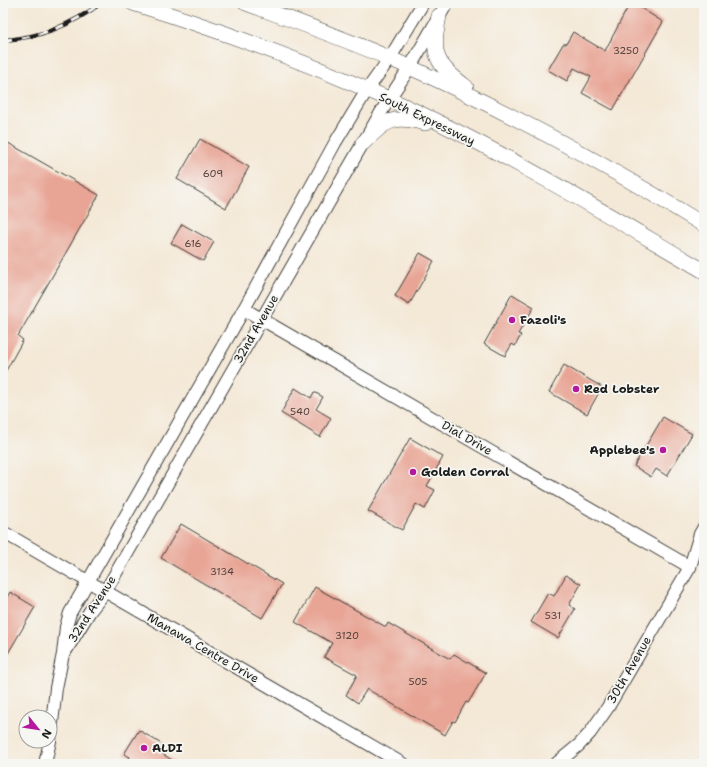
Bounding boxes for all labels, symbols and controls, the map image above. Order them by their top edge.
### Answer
house number: 3250 [613,44,639,57]
street label: South Expressway [376,89,478,149]
house number: 609 [203,167,223,180]
house number: 616 [184,237,202,250]
street label: 32nd Avenue [230,292,282,366]
place label: Fazoli's [520,312,566,328]
marker: Fazoli's [507,315,517,325]
place label: Red Lobster [584,381,660,397]
marker: Red Lobster [571,384,581,394]
house number: 540 [290,405,310,418]
street label: Dial Drive [439,417,495,459]
place label: Applebee's [590,442,655,458]
marker: Applebee's [658,445,668,455]
place label: Golden Corral [421,464,509,480]
marker: Golden Corral [408,467,418,477]
house number: 3134 [210,565,234,578]
street label: 32nd Avenue [64,572,120,646]
street label: Manawa Centre Drive [144,609,262,687]
house number: 531 [545,609,561,622]
house number: 3120 [335,629,359,642]
street label: 30th Avenue [603,633,655,707]
house number: 505 [408,675,428,688]
north arrow [18,709,58,749]
text: N [37,726,55,742]
place label: ALDI [152,740,183,756]
marker: ALDI [139,743,149,753]

